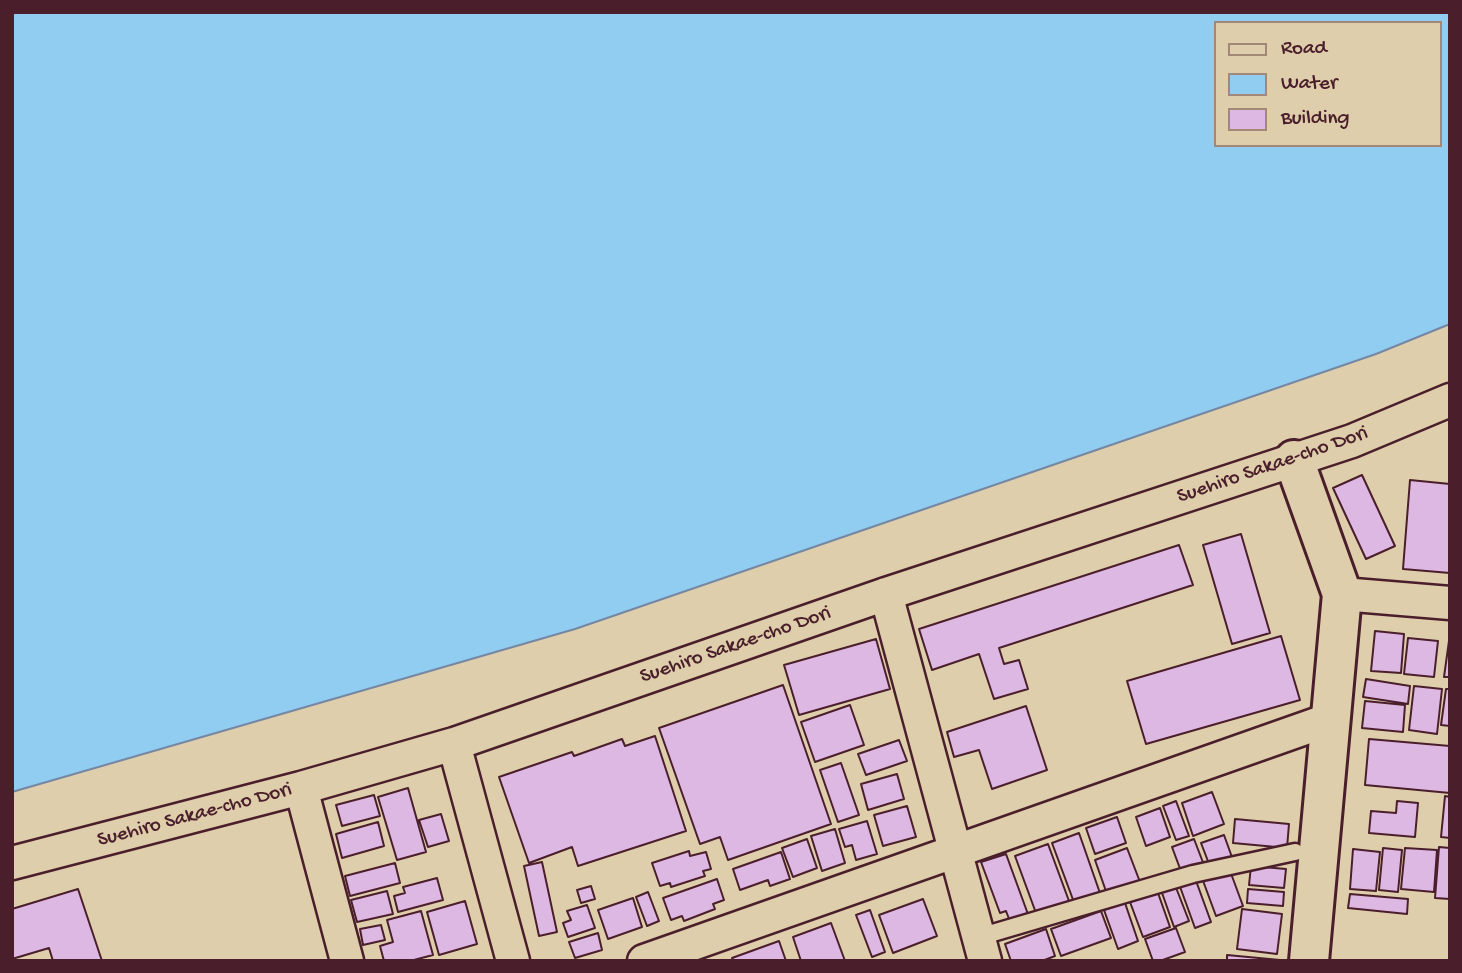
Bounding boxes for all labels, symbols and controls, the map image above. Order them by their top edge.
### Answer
legend [1214,21,1441,147]
text: Road [1281,37,1327,62]
text: Water [1281,72,1337,97]
text: Building [1281,107,1350,132]
street label: Suehiro Sakae-cho Dori [1174,421,1372,511]
street label: Suehiro Sakae-cho Dori [637,601,835,691]
street label: Suehiro Sakae-cho Dori [95,778,295,854]

